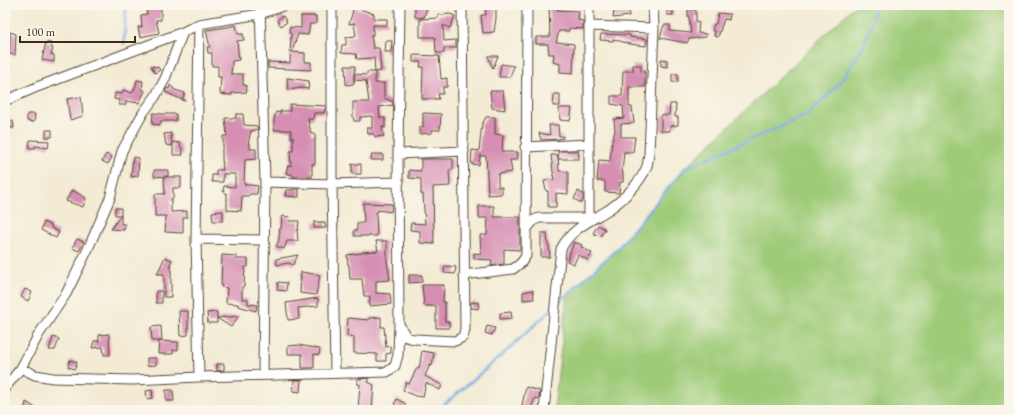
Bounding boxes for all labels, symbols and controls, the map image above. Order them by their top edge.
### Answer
scale bar [20,18,135,44]
text: 100 m [26,24,56,40]

